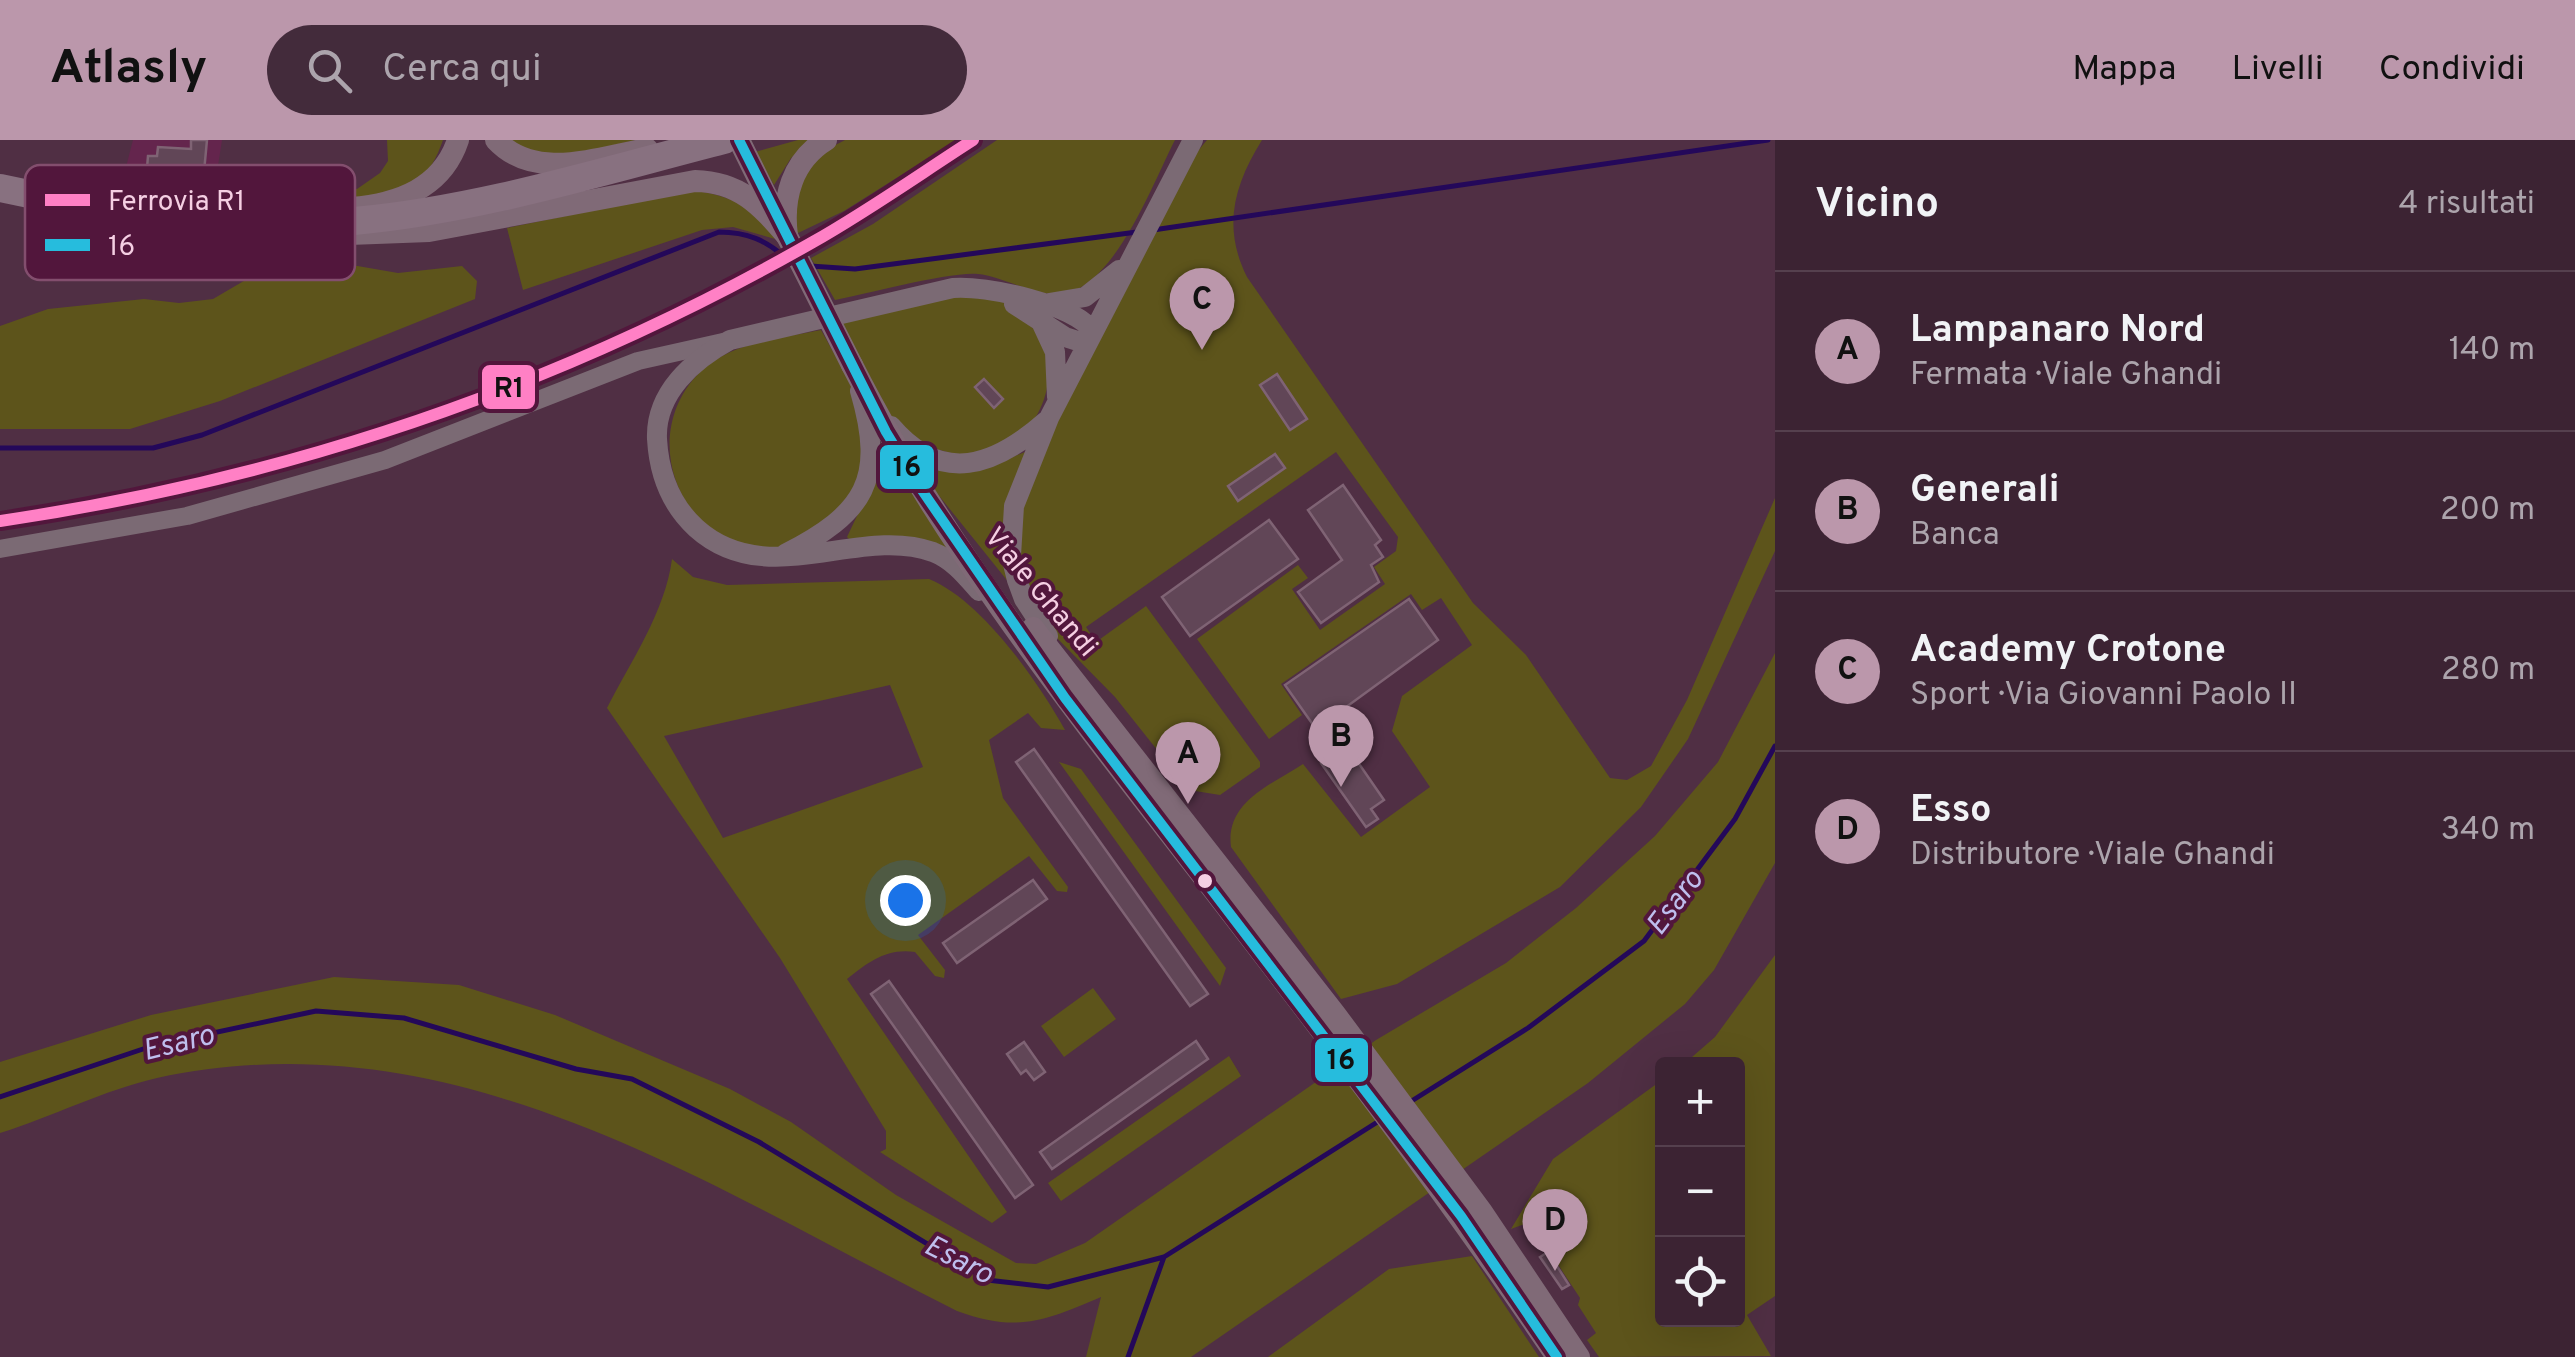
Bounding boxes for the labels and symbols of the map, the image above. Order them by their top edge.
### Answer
legend [25,165,355,280]
text: Ferrovia R1 [108,185,245,221]
text: 16 [108,230,135,266]
pin: C [1170,268,1234,350]
line badge: R1 [480,363,537,411]
text: R1 [494,372,524,408]
line badge: 16 [878,443,936,491]
text: 16 [893,451,921,487]
street label: Viale Ghandi [975,521,1104,665]
pin: B [1308,704,1374,787]
pin: A [1156,722,1220,804]
water label: Esaro [1639,863,1713,944]
unlabelled marker [1195,871,1215,891]
your location [880,875,931,926]
water label: Esaro [139,1018,218,1071]
line badge: 16 [1313,1036,1370,1084]
text: 16 [1327,1044,1355,1080]
pin: D [1522,1188,1588,1271]
water label: Esaro [917,1228,999,1294]

